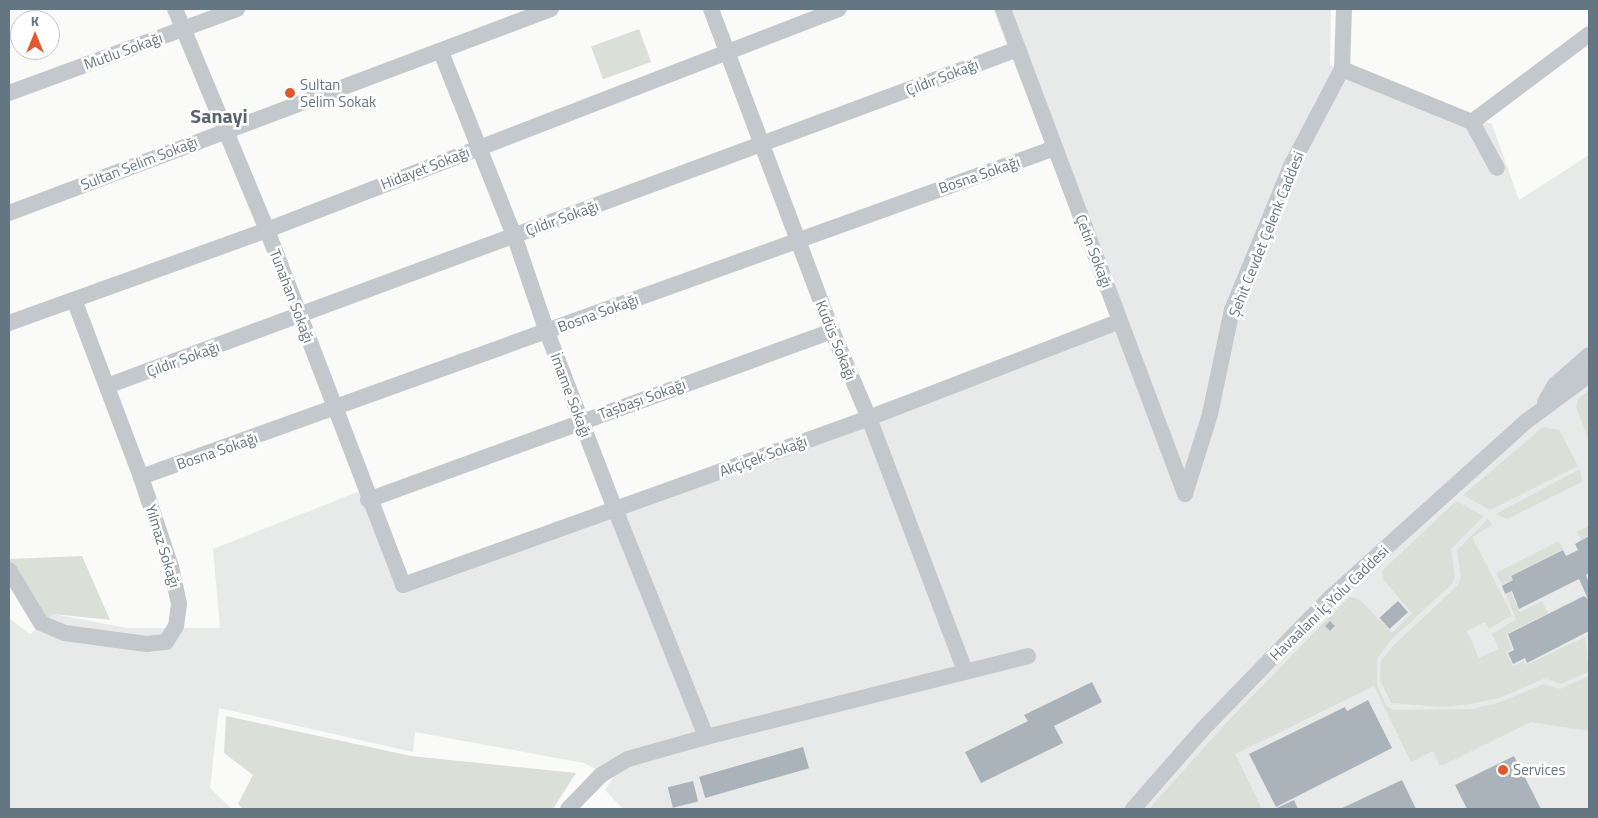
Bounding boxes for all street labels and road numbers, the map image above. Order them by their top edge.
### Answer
street label: Mutlu Sokağı [81,28,165,74]
street label: Çıldır Sokağı [903,55,981,99]
street label: Sultan Selim Sokağı [78,132,200,194]
street label: Hidayet Sokağı [378,143,472,193]
street label: Şehit Cevdet Çelenk Caddesi [1225,149,1307,319]
street label: Bosna Sokağı [936,153,1022,197]
street label: Çıldır Sokağı [523,196,601,240]
street label: Çetin Sokağı [1072,212,1116,290]
street label: Tunahan Sokağı [266,247,318,345]
street label: Bosna Sokağı [555,290,641,336]
street label: Kudüs Sokağı [812,298,860,382]
street label: Çıldır Sokağı [144,337,222,381]
street label: İmame Sokağı [547,350,595,440]
street label: Taşbaşı Sokağı [596,375,688,423]
street label: Bosna Sokağı [174,429,260,473]
street label: Akçiçek Sokağı [717,432,809,480]
street label: Yılmaz Sokağı [142,502,184,590]
street label: Havaalanı İç Yolu Caddesi [1266,542,1392,664]

